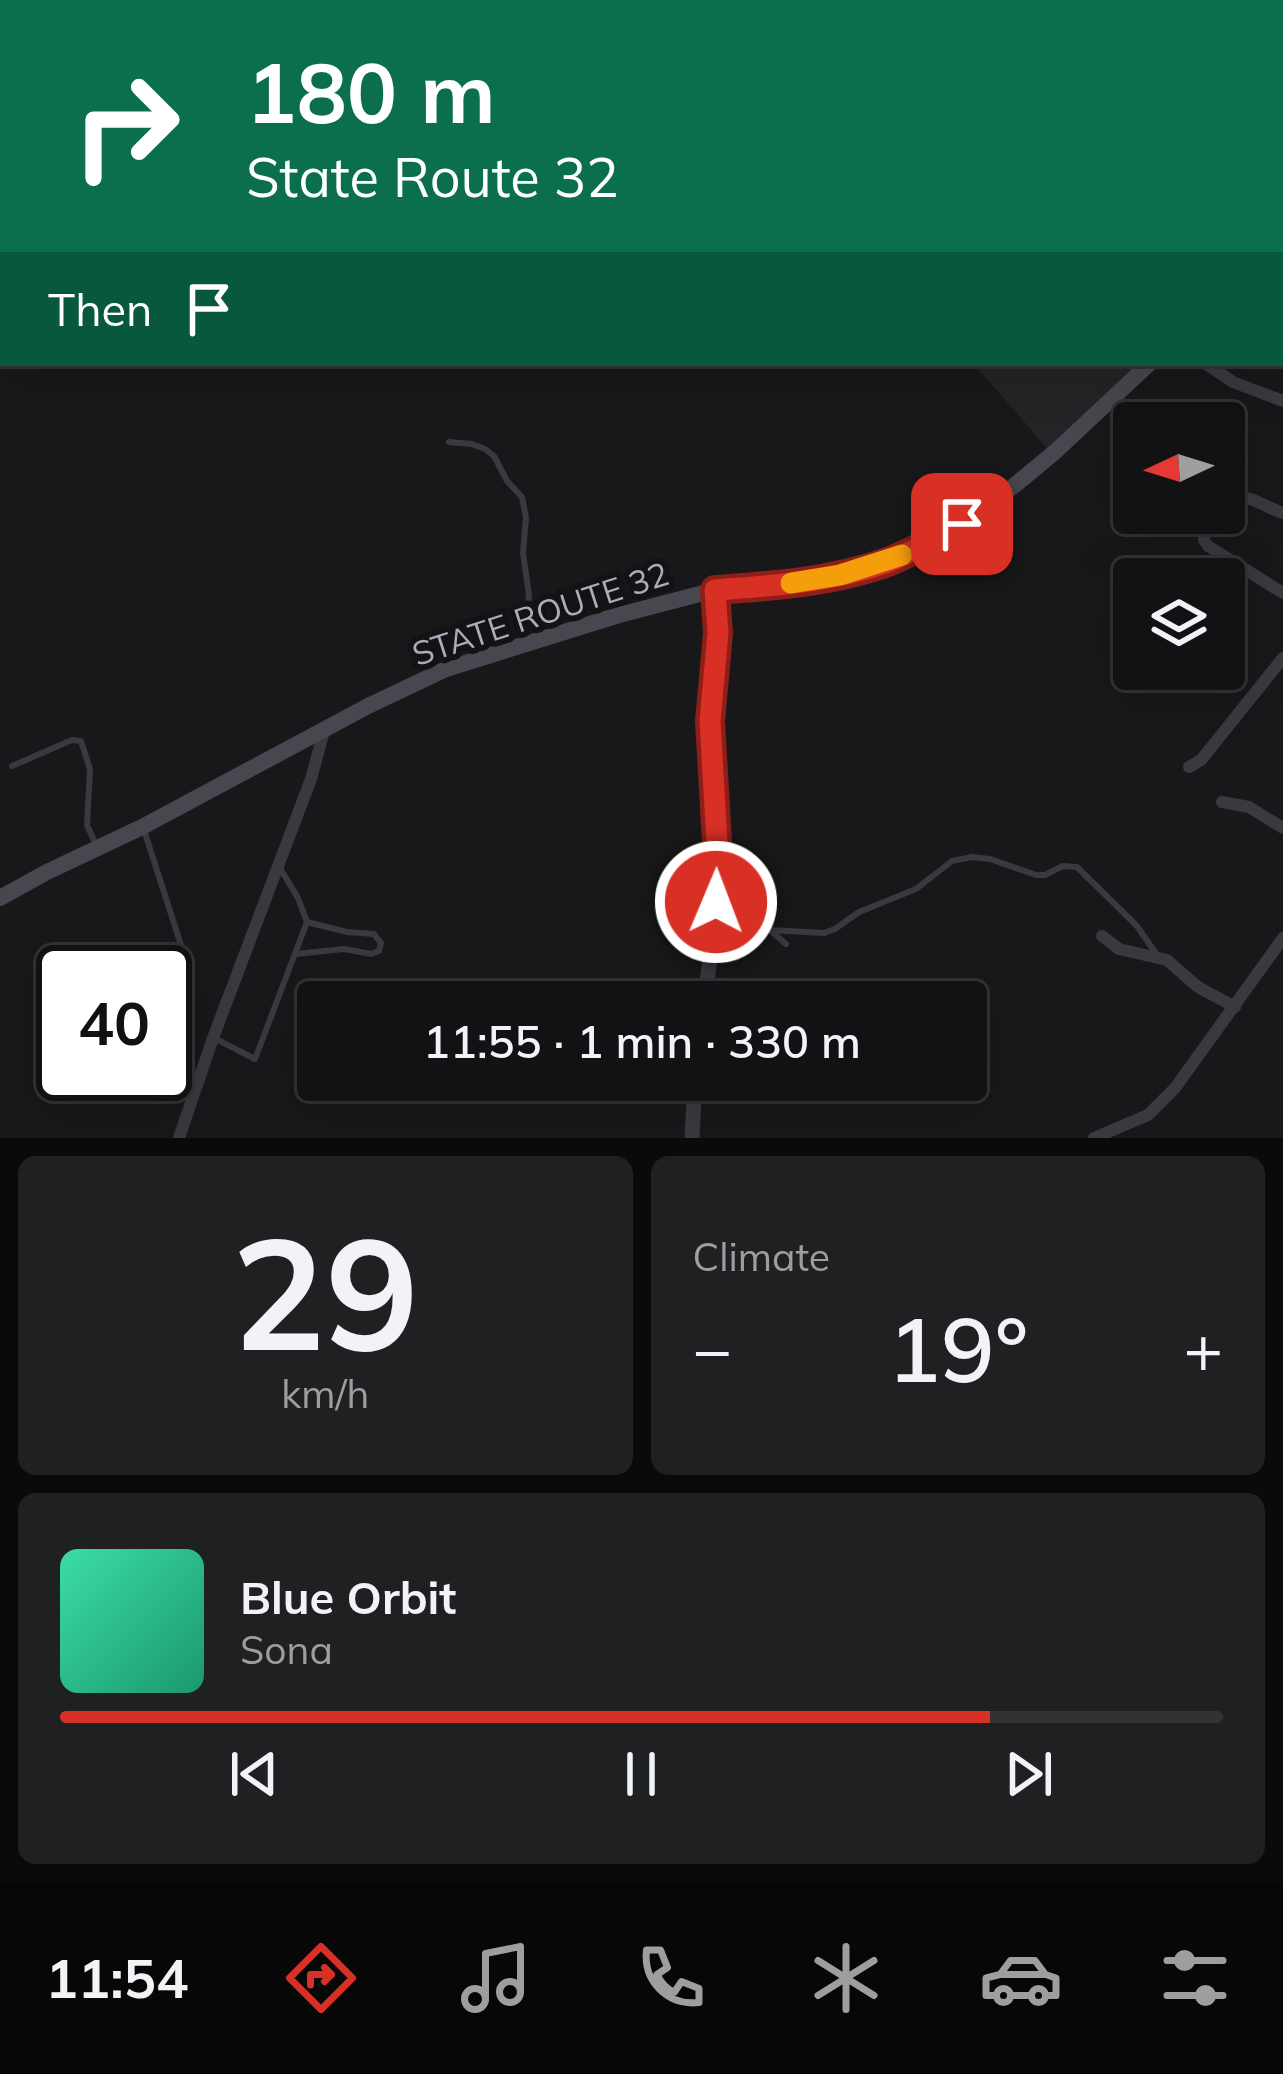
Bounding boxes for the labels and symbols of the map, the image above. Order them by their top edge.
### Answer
north arrow [1113,402,1245,534]
pin [911,473,1013,575]
street label: STATE ROUTE 32 [407,552,673,674]
position arrow [653,839,779,965]
speed limit sign: 40 [36,945,192,1101]

